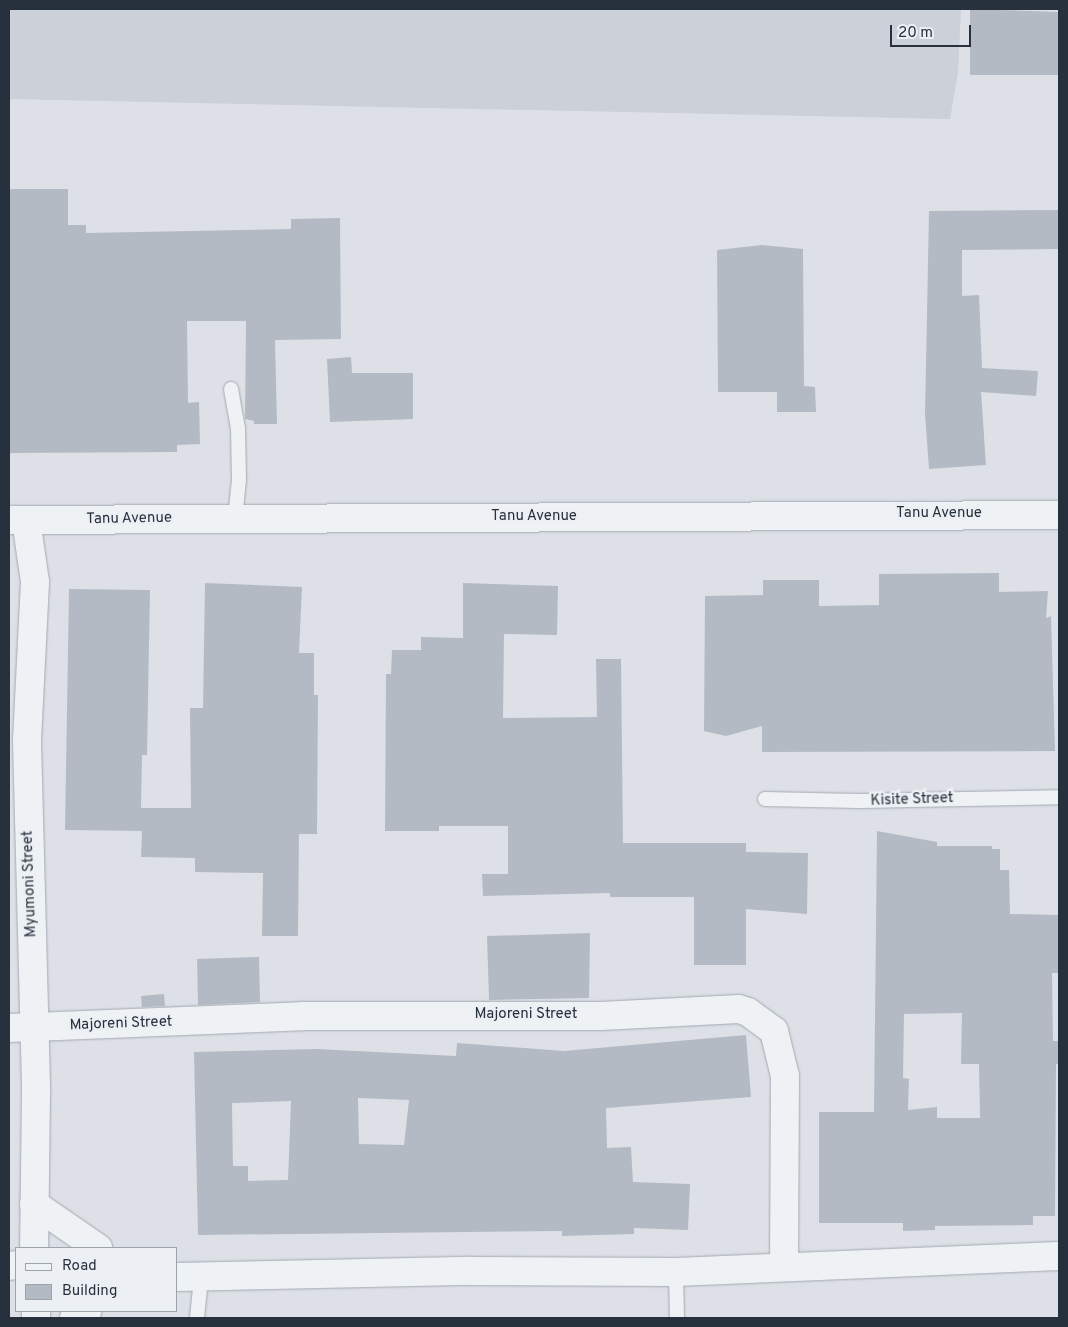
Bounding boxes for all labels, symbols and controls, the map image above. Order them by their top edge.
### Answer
scale bar [893,15,974,47]
text: 20 m [898,24,933,43]
street label: Tanu Avenue [896,505,982,523]
street label: Tanu Avenue [491,508,577,526]
street label: Tanu Avenue [86,509,172,529]
street label: Kisite Street [870,790,954,810]
street label: Myumoni Street [19,830,41,938]
street label: Majoreni Street [475,1006,577,1024]
street label: Majoreni Street [69,1013,173,1035]
legend [15,1247,178,1312]
text: Road [62,1257,97,1276]
text: Building [62,1282,117,1301]

